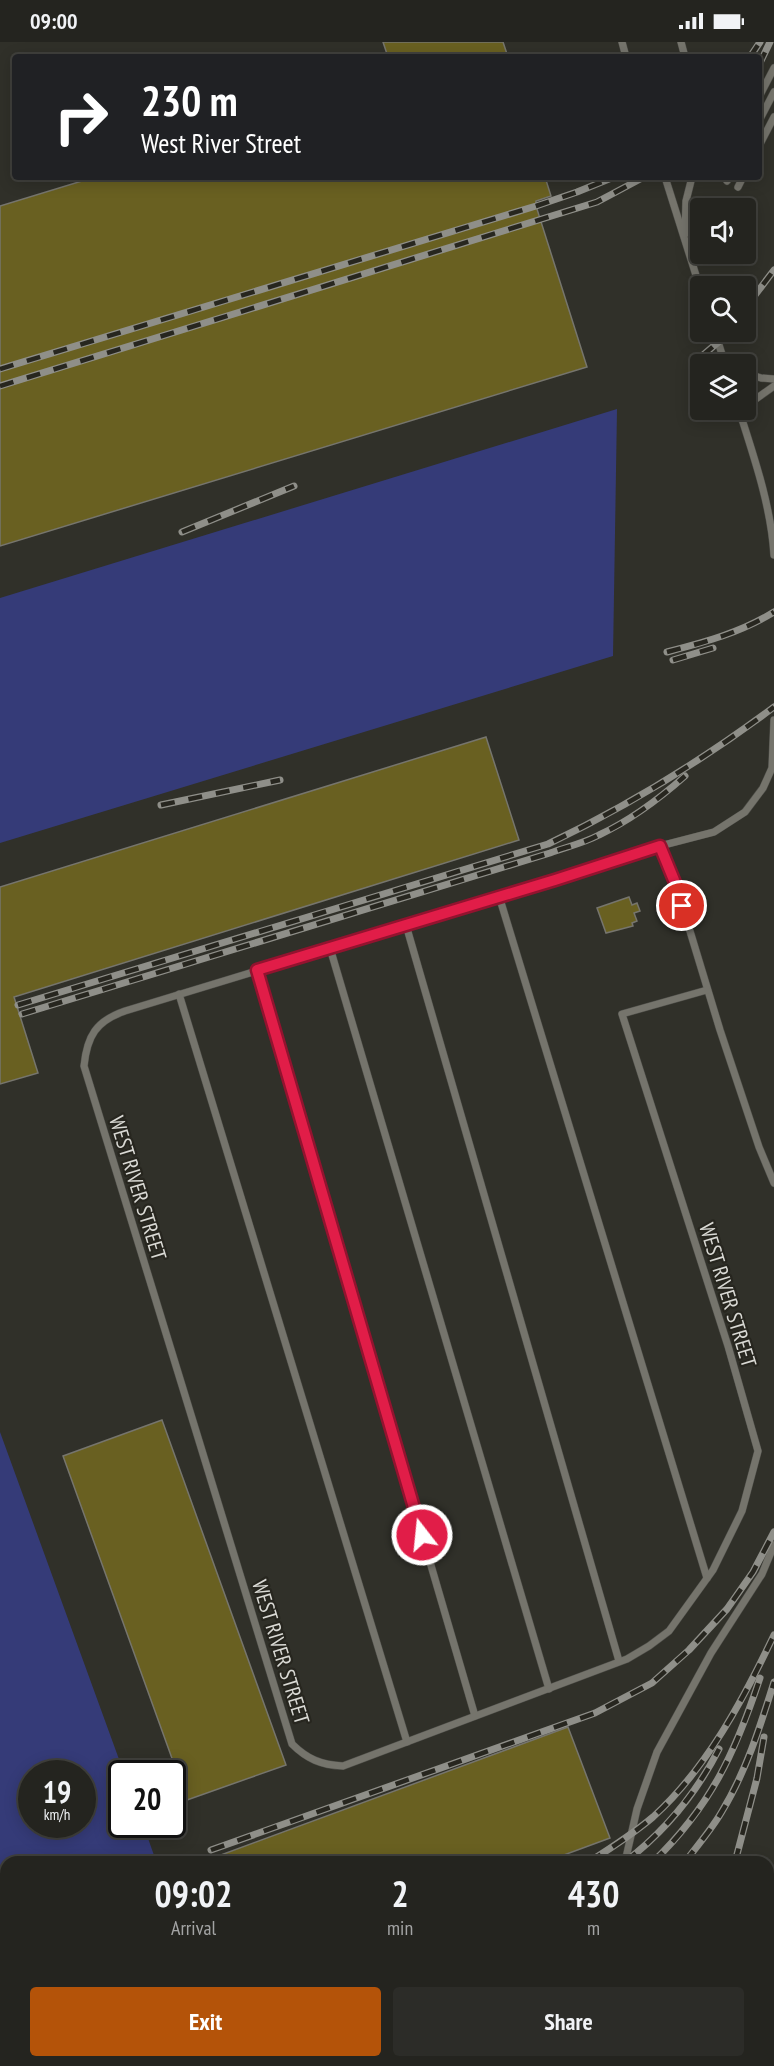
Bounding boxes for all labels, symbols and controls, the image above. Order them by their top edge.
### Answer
text: 09:00 [30,7,78,35]
text: 230 m [141,73,238,128]
icon: right [42,78,120,156]
text: West River Street [141,126,301,160]
map controls [690,198,756,420]
button: sound [690,198,756,264]
button: search [690,276,756,342]
button: layers [690,354,756,420]
pin [656,880,707,931]
icon: arrive [665,889,698,922]
street label: WEST RIVER STREET [103,1113,173,1264]
street label: WEST RIVER STREET [693,1220,763,1371]
position arrow [390,1503,454,1567]
street label: WEST RIVER STREET [246,1577,316,1728]
speed limit sign: 20 [108,1760,186,1838]
text: 19 [43,1772,71,1811]
text: km/h [44,1805,70,1824]
text: 09:02 [155,1870,232,1917]
text: 2 [391,1870,409,1917]
text: 430 [568,1870,619,1917]
text: Arrival [171,1915,216,1941]
text: min [387,1915,413,1941]
text: m [587,1915,600,1941]
button: Exit [30,1987,381,2056]
button: Share [393,1987,744,2056]

